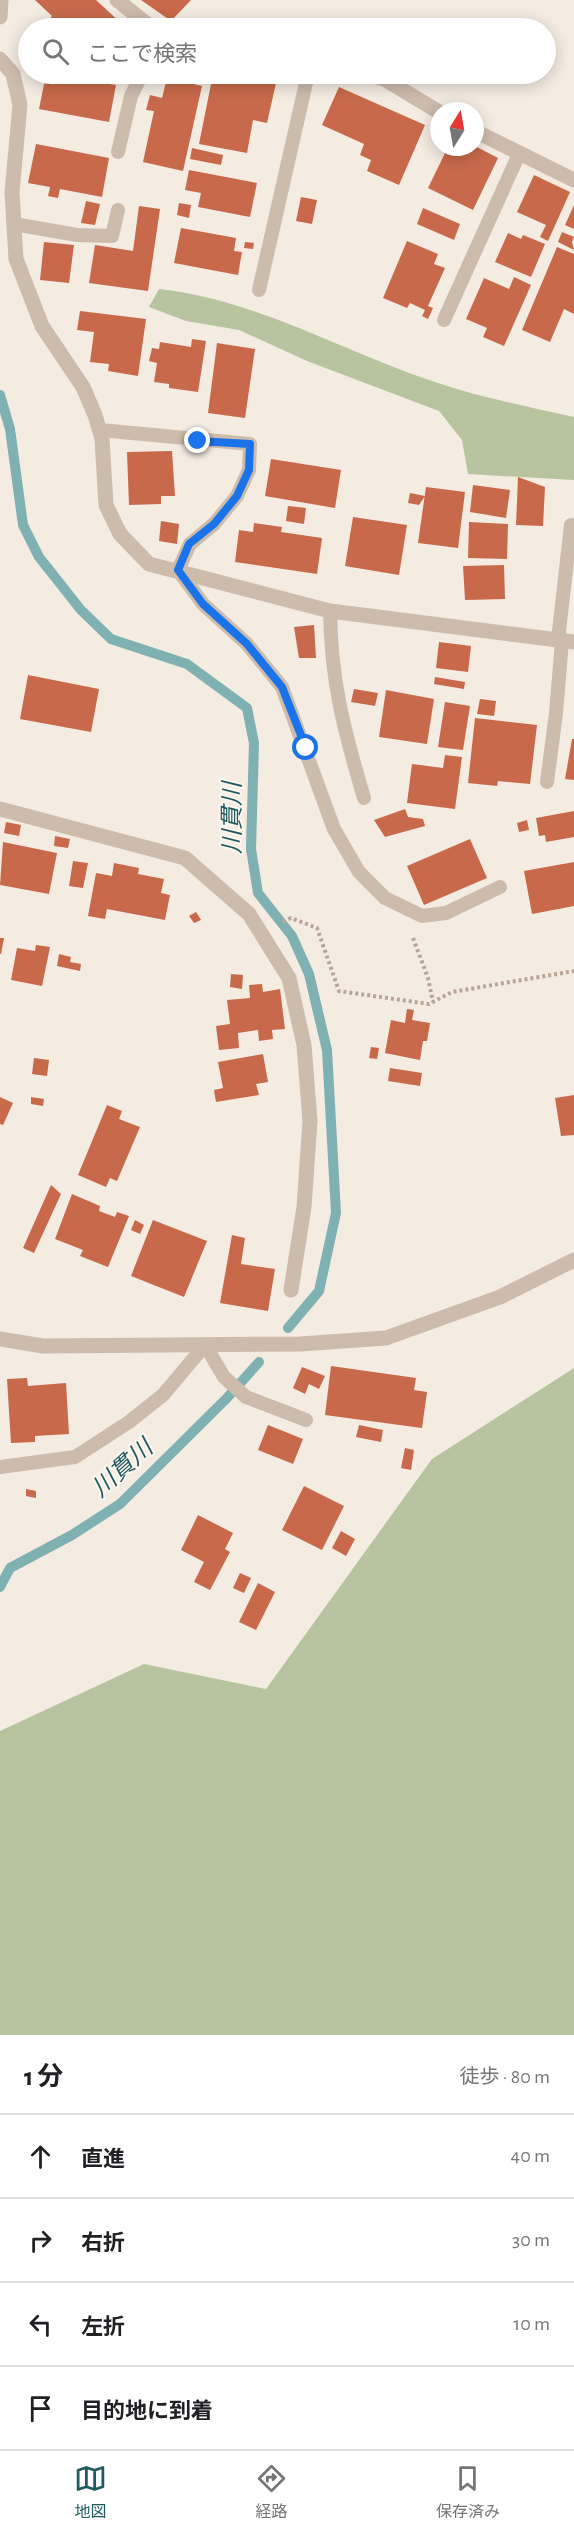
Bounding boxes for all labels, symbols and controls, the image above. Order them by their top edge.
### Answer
search box [18,18,556,84]
icon: search [39,35,72,68]
text: ここで検索 [87,43,197,65]
north arrow [430,102,484,156]
route end [184,427,210,453]
route start [292,734,318,760]
water label: 川貫川 [220,779,245,854]
water label: 川貫川 [87,1433,160,1502]
text: 1 分 [24,2064,63,2090]
text: 徒歩 · 80 m [459,2067,550,2087]
icon: ahead [24,2140,57,2173]
text: 40 m [511,2146,550,2166]
text: 直進 [81,2148,125,2170]
icon: right [24,2224,57,2257]
text: 30 m [512,2230,550,2250]
text: 右折 [81,2232,125,2254]
icon: left [24,2308,57,2341]
text: 10 m [513,2314,550,2334]
text: 左折 [81,2316,125,2338]
icon: arrive [24,2392,57,2425]
text: 目的地に到着 [81,2400,213,2422]
tab: 地図 [74,2462,107,2522]
tab: 経路 [255,2462,288,2522]
tab: 保存済み [436,2462,500,2522]

